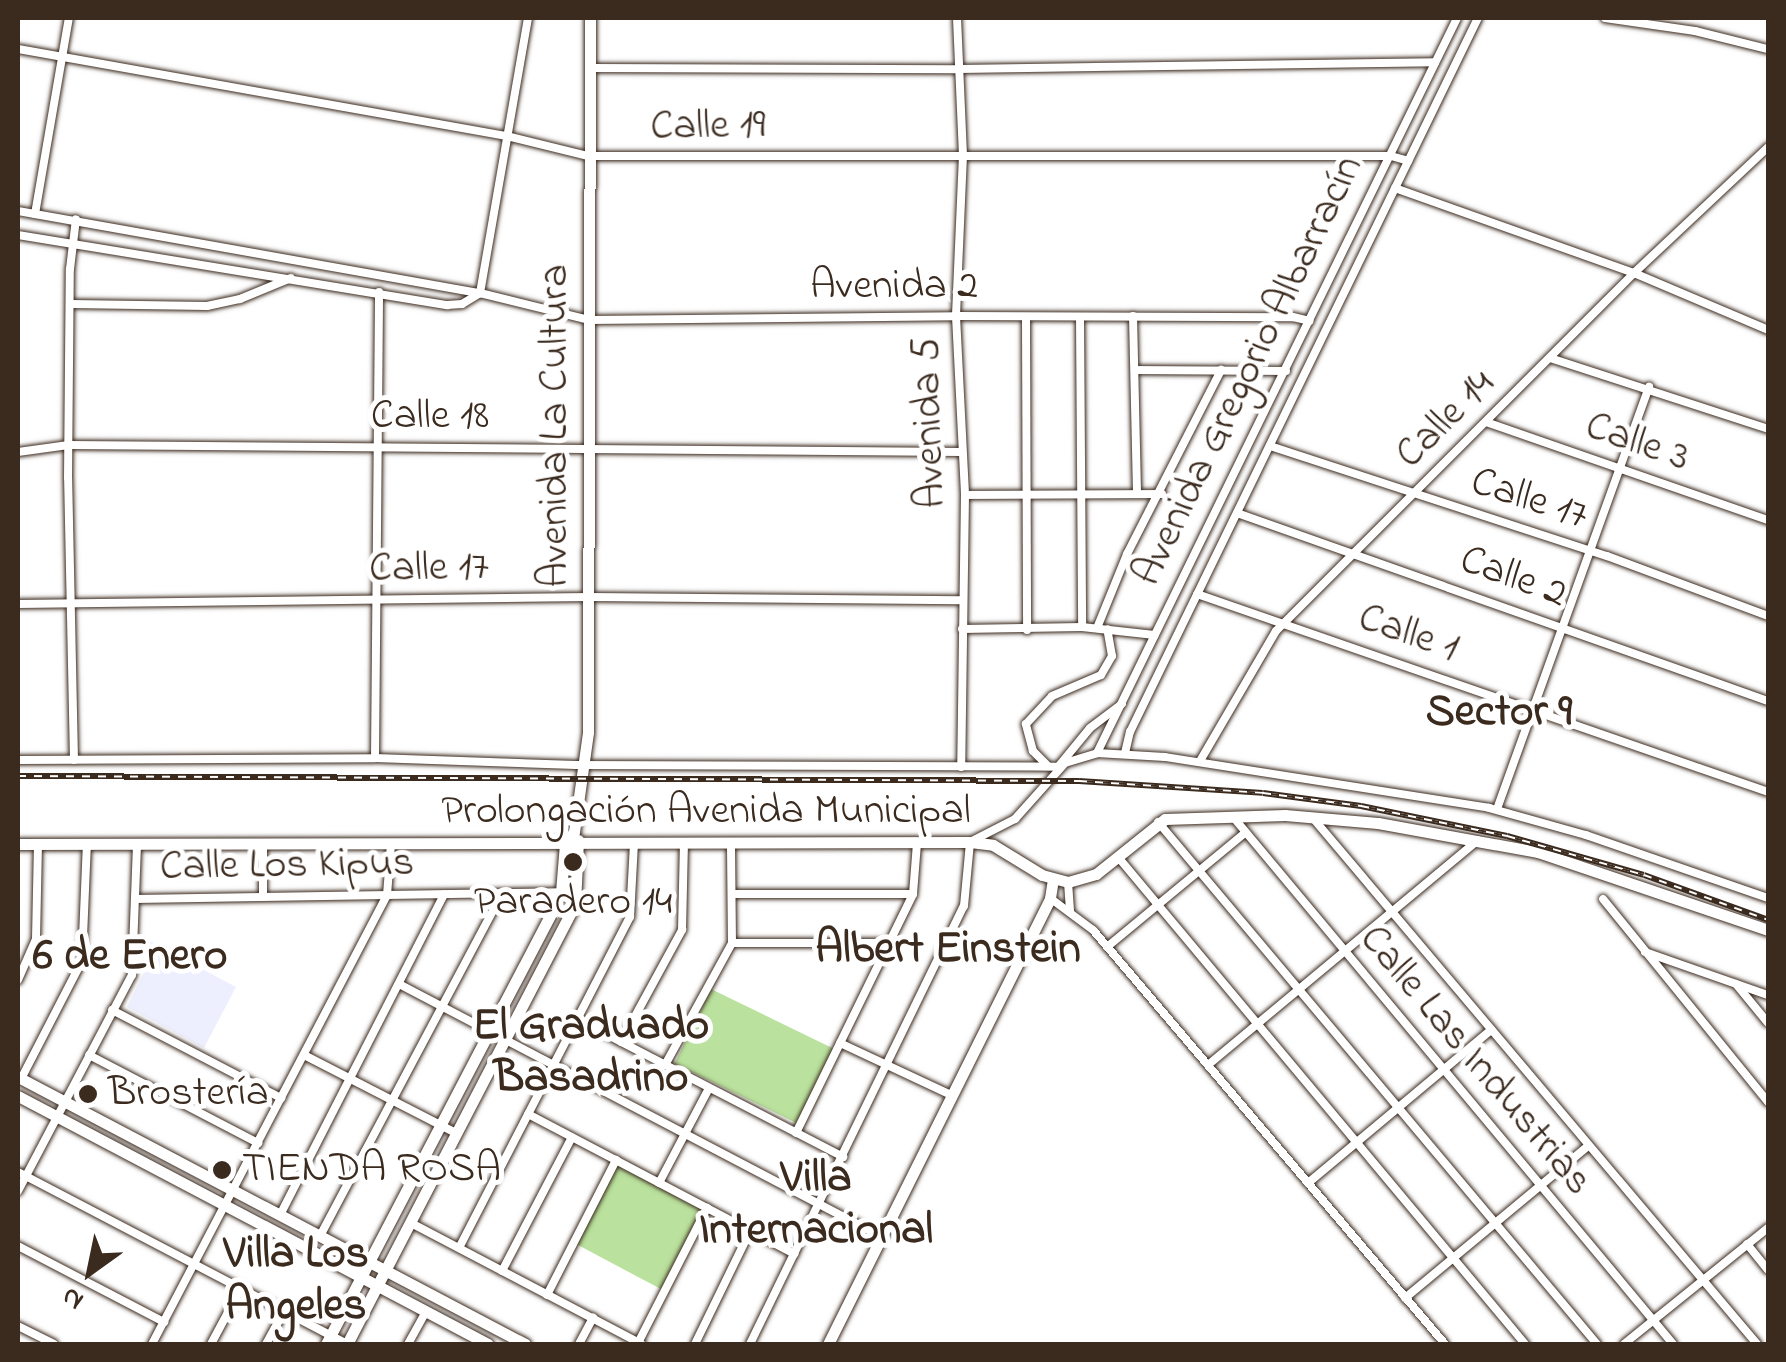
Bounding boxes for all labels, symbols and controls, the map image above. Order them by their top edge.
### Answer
street label: Calle 19 [650,101,766,153]
street label: Avenida Gregorio Albarracín [1123,148,1375,594]
street label: Avenida 2 [810,262,978,312]
street label: Avenida La Cultura [531,264,581,588]
street label: Avenida 5 [902,337,958,509]
street label: Calle 14 [1386,360,1506,480]
street label: Calle 18 [371,392,489,442]
street label: Calle 3 [1578,402,1696,484]
street label: Calle 17 [1464,458,1594,542]
street label: Calle 2 [1453,536,1573,620]
street label: Calle 17 [369,543,489,595]
street label: Calle 1 [1351,593,1465,675]
district label: Sector 9 [1426,687,1572,741]
street label: Prolongación Avenida Municipal [441,787,971,837]
street label: Calle Los Kipus [159,839,415,893]
marker: Paradero 14 [562,851,584,873]
place label: Paradero 14 [474,878,672,928]
street label: Calle Las Industrias [1347,916,1603,1206]
district label: Albert Einstein [815,924,1081,978]
district label: 6 de Enero [33,931,227,985]
district label: El Graduado Basadrino [473,1001,709,1107]
place label: Brostería [108,1069,269,1119]
marker: Brostería [77,1083,99,1105]
place label: TIENDA ROSA [242,1145,501,1195]
district label: Villa Internacional [699,1153,933,1259]
marker: TIENDA ROSA [211,1159,233,1181]
north arrow [40,1222,140,1322]
district label: Villa Los Angeles [223,1229,369,1335]
text: N [54,1275,92,1320]

